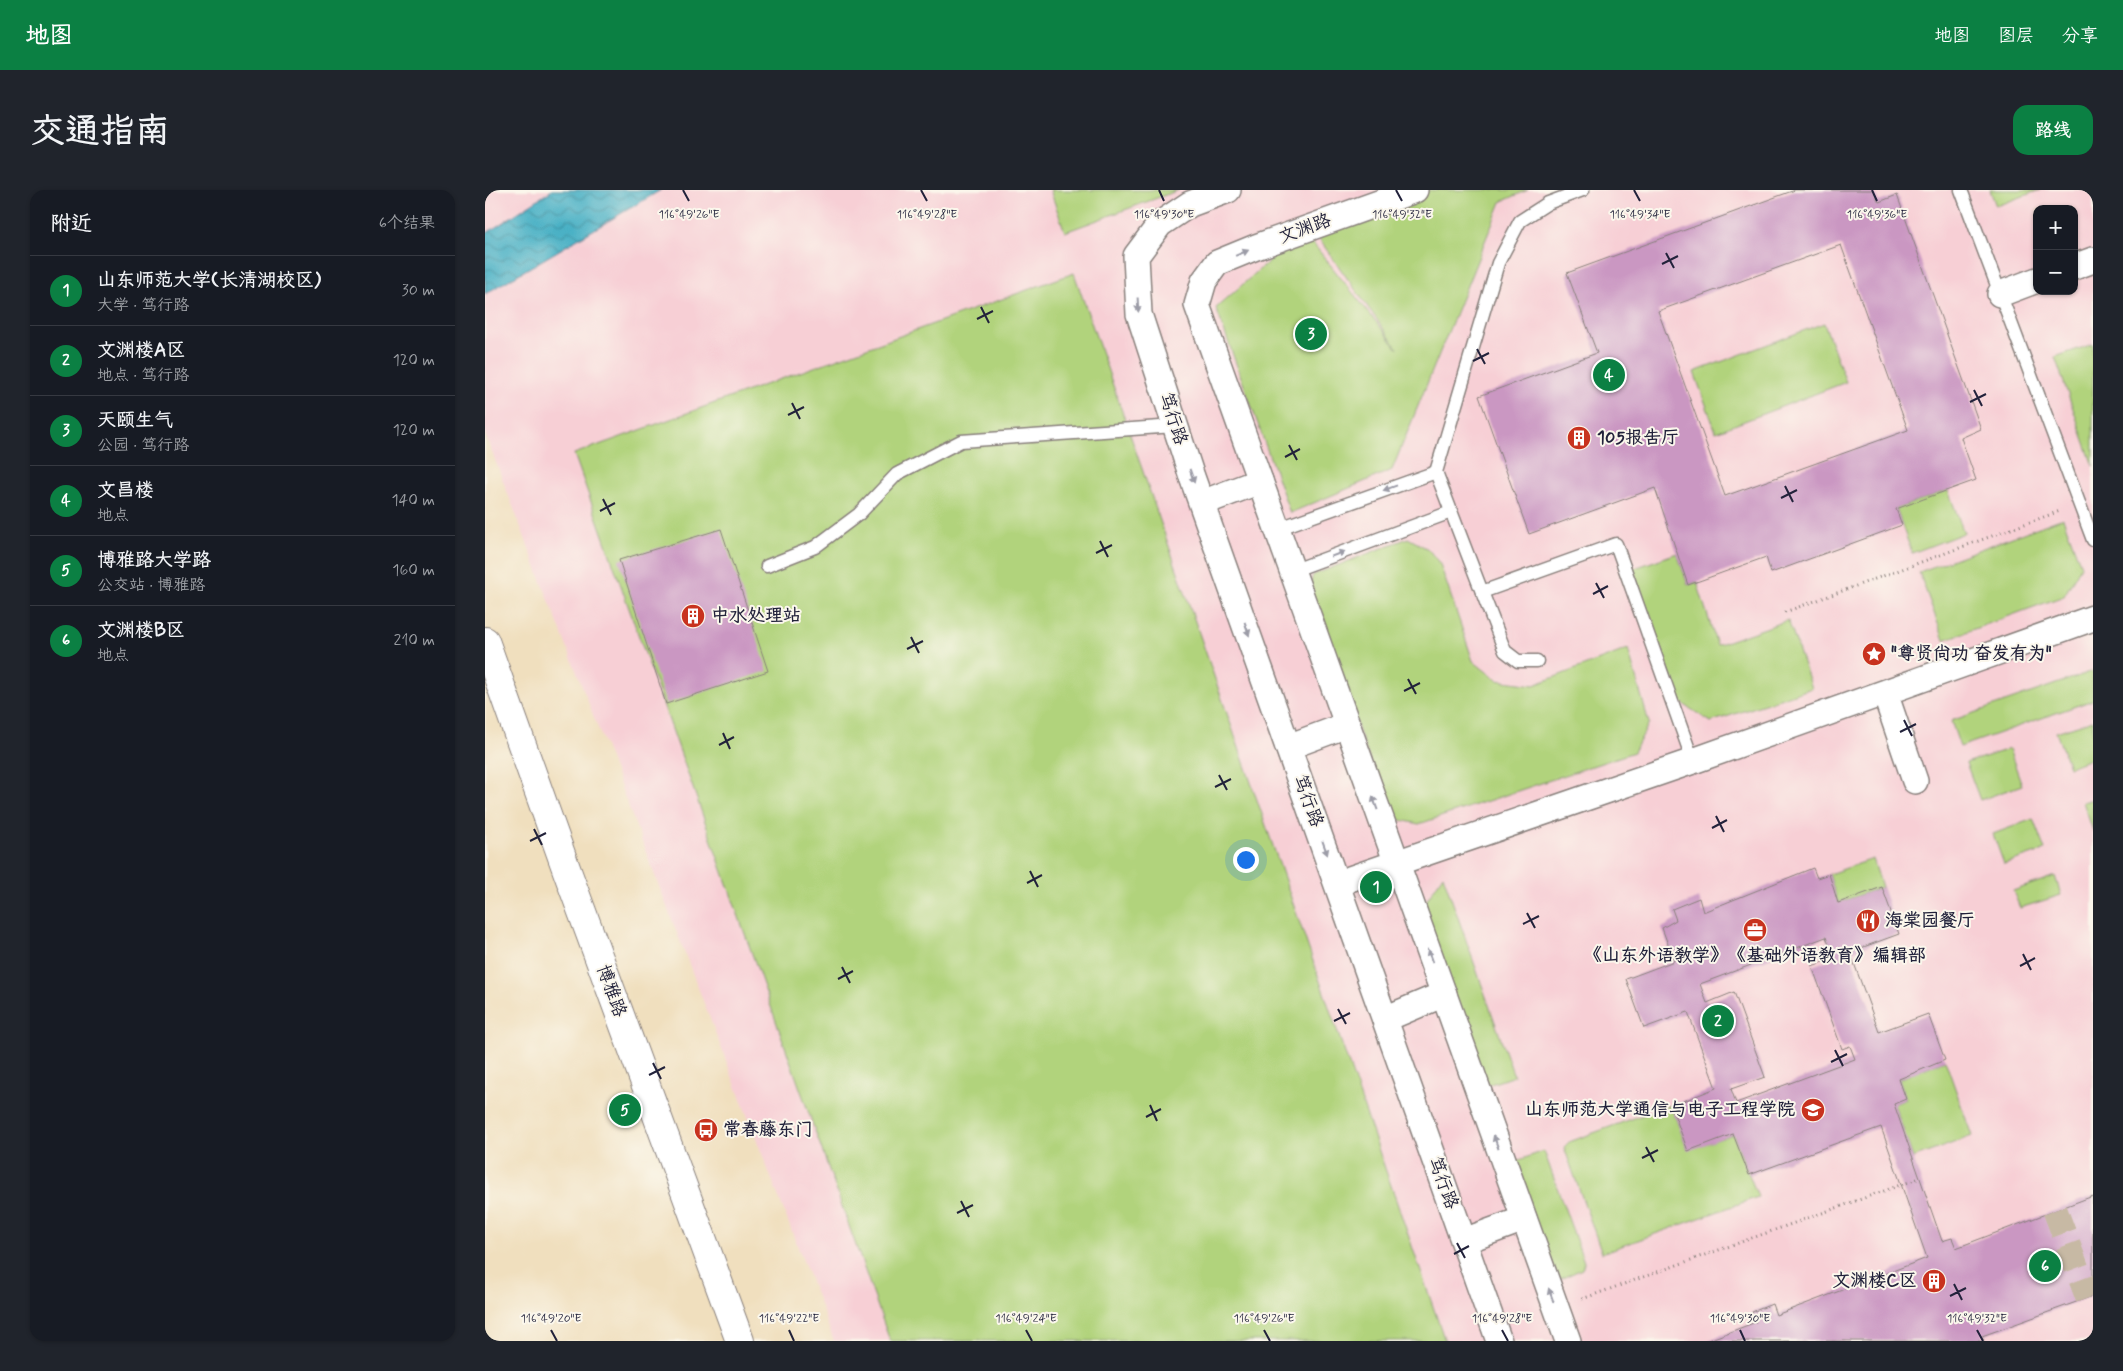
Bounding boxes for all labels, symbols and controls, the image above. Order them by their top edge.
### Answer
text: 地图 [25,21,73,52]
text: 地图 [1934,24,1970,48]
text: 图层 [1998,24,2034,48]
text: 分享 [2062,24,2098,48]
button: 路线 [2013,105,2093,155]
text: 交通指南 [30,109,170,155]
map controls [2033,205,2078,295]
button: + [2033,205,2078,250]
text: 116°49'26"E [659,207,719,223]
text: 116°49'28"E [897,207,957,223]
text: 116°49'30"E [1134,207,1194,223]
text: 116°49'32"E [1372,207,1432,223]
text: 116°49'34"E [1610,207,1671,223]
text: 116°49'36"E [1847,207,1907,223]
street label: 文渊路 [1276,208,1334,250]
text: 附近 [50,210,92,238]
text: 6个结果 [379,213,435,234]
one-way arrow [1235,248,1249,256]
button: − [2033,250,2078,295]
text: 山东师范大学(长清湖校区) [97,268,321,293]
text: 1 [62,280,70,301]
text: 30 m [402,280,435,301]
text: 大学 · 笃行路 [97,295,189,316]
one-way arrow [1135,297,1143,313]
pin: 3 [1295,315,1327,353]
text: 文渊楼A区 [97,338,185,363]
text: 2 [62,350,70,371]
text: 120 m [393,350,435,371]
pin: 4 [1593,356,1625,394]
text: 地点 · 笃行路 [97,365,189,386]
street label: 笃行路 [1153,390,1193,448]
text: 天颐生气 [97,408,173,433]
text: 3 [62,420,70,441]
text: 120 m [393,420,435,441]
building icon: 105报告厅 [1566,425,1592,451]
place label: 105报告厅 [1597,426,1679,450]
text: 公园 · 笃行路 [97,435,189,456]
one-way arrow [1189,469,1196,484]
text: 文昌楼 [97,478,154,503]
one-way arrow [1382,484,1397,492]
text: 4 [61,490,71,511]
text: 140 m [391,490,435,511]
text: 地点 [97,505,129,526]
text: 博雅路大学路 [97,548,211,573]
one-way arrow [1331,550,1346,558]
text: 5 [61,560,71,581]
text: 160 m [392,560,435,581]
text: 公交站 · 博雅路 [97,575,205,596]
building icon: 中水处理站 [680,603,706,629]
place label: 中水处理站 [711,604,801,628]
text: 文渊楼B区 [97,618,185,643]
one-way arrow [1243,622,1251,637]
text: 6 [62,630,70,651]
text: 210 m [394,630,435,651]
place icon: "尊贤尚功 奋发有为" [1861,641,1887,667]
place label: "尊贤尚功 奋发有为" [1891,642,2052,666]
text: 地点 [97,645,129,666]
street label: 笃行路 [1287,772,1329,830]
one-way arrow [1371,795,1379,810]
one-way arrow [1322,841,1329,856]
your location [1233,847,1259,873]
pin: 1 [1360,868,1392,906]
restaurant icon: 海棠园餐厅 [1855,908,1881,934]
place label: 海棠园餐厅 [1885,909,1975,933]
office icon: 《山东外语教学》《基础外语教育》编辑部 [1742,917,1768,943]
place label: 《山东外语教学》《基础外语教育》编辑部 [1584,944,1926,968]
one-way arrow [1426,948,1434,963]
street label: 博雅路 [590,962,632,1020]
pin: 2 [1702,1002,1734,1040]
pin: 5 [609,1091,641,1129]
school or university icon: 山东师范大学通信与电子工程学院 [1800,1097,1826,1123]
place label: 山东师范大学通信与电子工程学院 [1525,1098,1795,1122]
bus stop icon: 常春藤东门 [693,1117,719,1143]
place label: 常春藤东门 [723,1118,813,1142]
one-way arrow [1492,1134,1500,1149]
street label: 笃行路 [1422,1154,1464,1212]
pin: 6 [2029,1247,2061,1285]
building icon: 文渊楼C区 [1921,1268,1947,1294]
place label: 文渊楼C区 [1832,1269,1917,1293]
one-way arrow [1547,1287,1555,1302]
text: 116°49'20"E [520,1311,582,1327]
text: 116°49'22"E [759,1311,819,1327]
text: 116°49'24"E [995,1311,1057,1327]
text: 116°49'26"E [1234,1311,1294,1327]
text: 116°49'28"E [1472,1311,1532,1327]
text: 116°49'30"E [1710,1311,1770,1327]
text: 116°49'32"E [1947,1311,2007,1327]

